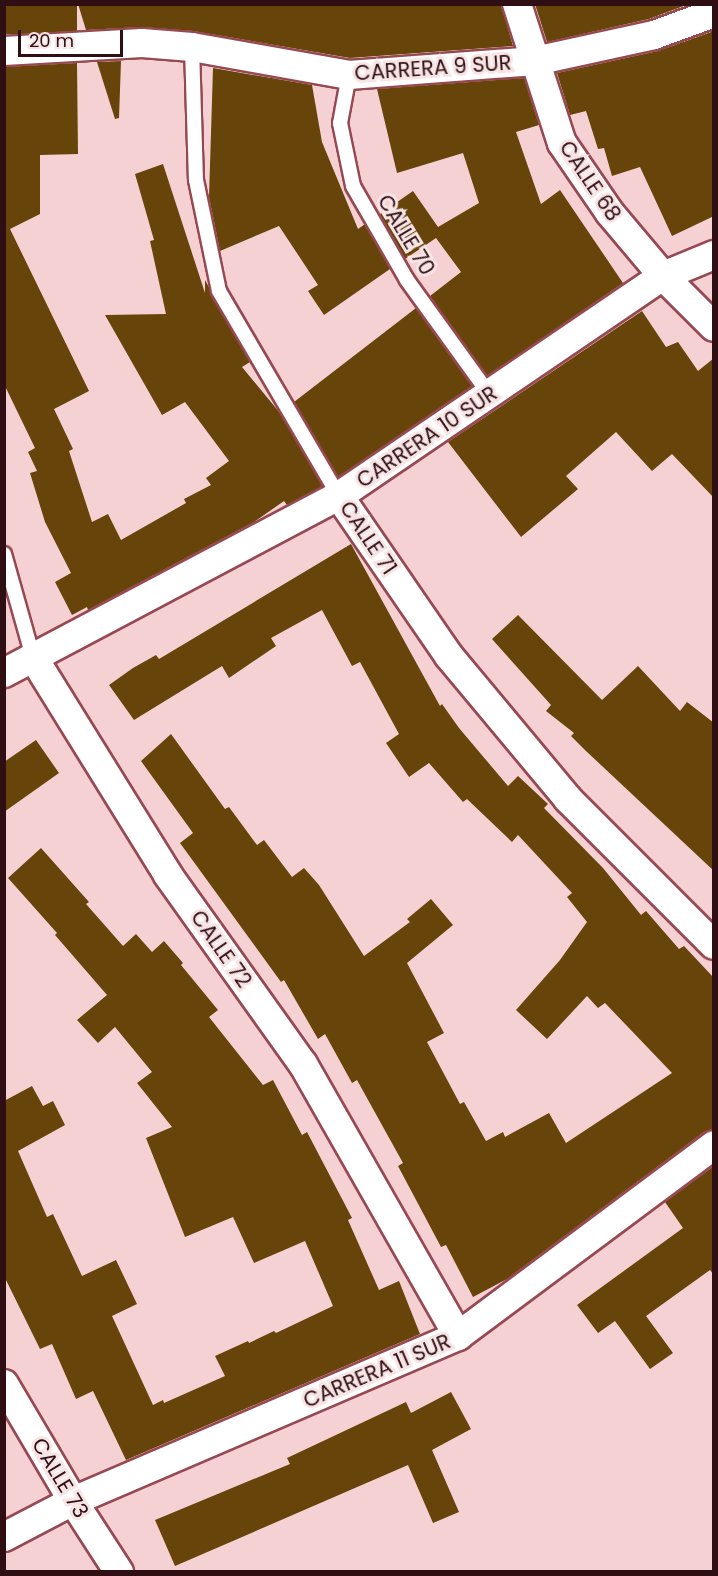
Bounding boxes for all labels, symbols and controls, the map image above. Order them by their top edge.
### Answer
scale bar [21,18,126,56]
text: 20 m [29,28,74,53]
street label: CARRERA 9 SUR [354,50,512,86]
street label: CALLE 68 [554,136,626,226]
street label: CALLE 70 [372,190,440,280]
street label: CARRERA 10 SUR [352,381,502,493]
street label: CALLE 71 [334,497,402,579]
street label: CALLE 72 [185,906,257,992]
street label: CARRERA 11 SUR [300,1329,454,1413]
street label: CALLE 73 [26,1433,94,1523]

